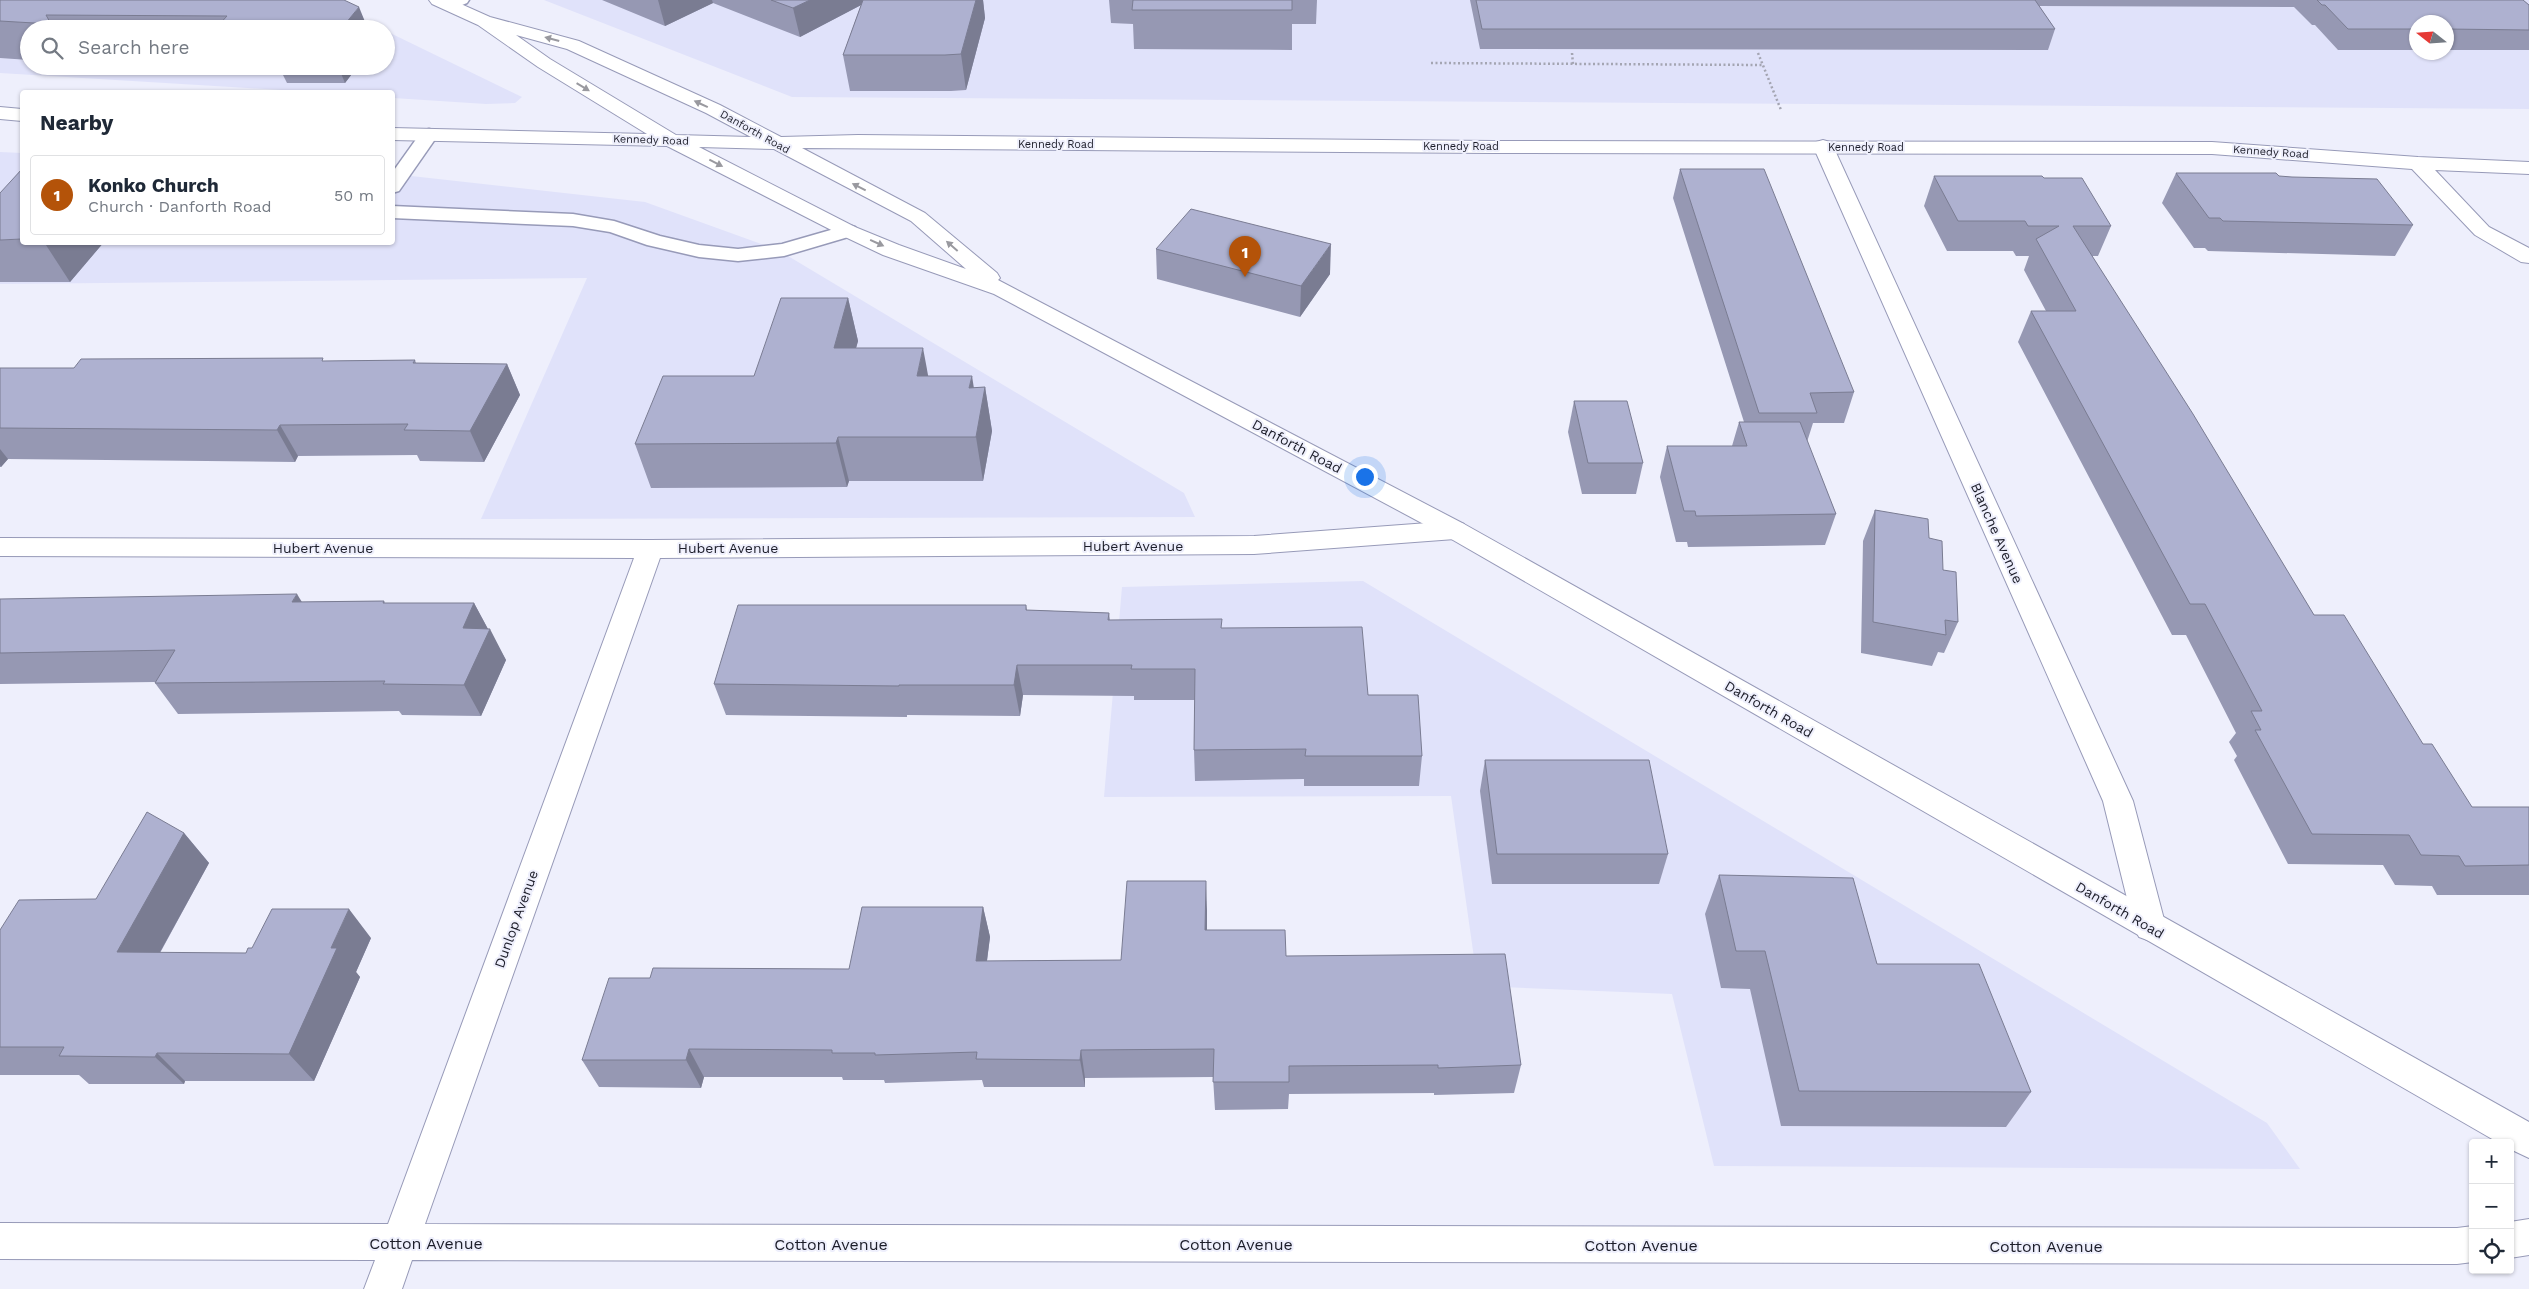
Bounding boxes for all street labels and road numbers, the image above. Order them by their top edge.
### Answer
street label: Danforth Road [718,107,792,157]
street label: Kennedy Road [613,132,689,148]
street label: Kennedy Road [1018,138,1094,151]
street label: Kennedy Road [1423,140,1499,153]
street label: Kennedy Road [1828,141,1904,154]
street label: Kennedy Road [2233,143,2309,161]
street label: Danforth Road [1250,416,1344,476]
street label: Blanche Avenue [1968,480,2026,586]
street label: Hubert Avenue [1083,538,1183,554]
street label: Hubert Avenue [273,540,373,556]
street label: Hubert Avenue [678,540,778,556]
street label: Danforth Road [1722,677,1816,741]
street label: Dunlop Avenue [491,868,541,970]
street label: Danforth Road [2073,878,2167,942]
street label: Cotton Avenue [369,1234,483,1253]
street label: Cotton Avenue [774,1235,888,1254]
street label: Cotton Avenue [1179,1235,1293,1254]
street label: Cotton Avenue [1584,1236,1698,1255]
street label: Cotton Avenue [1989,1237,2103,1256]

